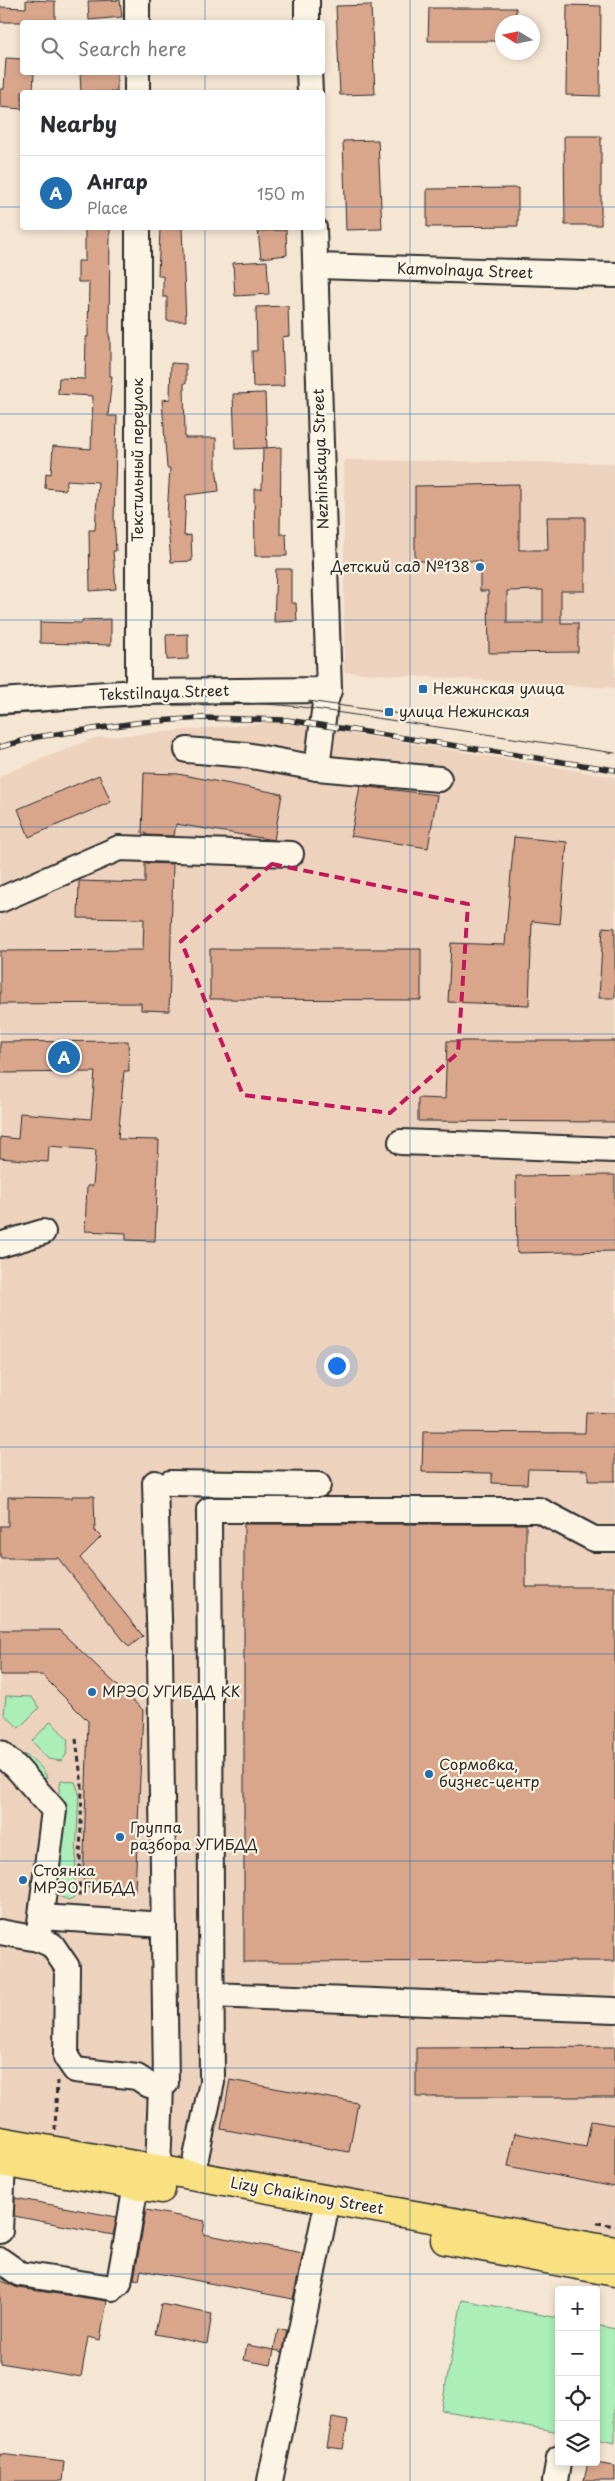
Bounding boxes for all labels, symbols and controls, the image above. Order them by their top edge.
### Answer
north arrow [495,15,540,60]
search box [20,20,325,75]
icon: search [38,34,66,62]
text: Search here [78,34,187,62]
text: Nearby [40,107,117,139]
text: Ангар [87,167,148,195]
text: A [50,181,62,205]
text: 150 m [257,181,305,205]
text: Place [87,195,128,219]
street label: Kamvolnaya Street [397,256,534,283]
street label: Текстильный переулок [125,378,148,542]
street label: Nezhinskaya Street [306,388,333,530]
place label: Детский сад №138 [330,554,470,577]
marker: Детский сад №138 [474,561,486,573]
place label: Нежинская улица [433,676,565,699]
street label: Tekstilnaya Street [98,678,230,705]
marker: Нежинская улица [417,683,429,695]
place label: улица Нежинская [399,699,530,722]
marker: улица Нежинская [383,706,395,718]
pin: A [48,1038,80,1076]
your location [324,1353,350,1379]
place label: МРЭО УГИБДД КК [102,1679,241,1702]
marker: МРЭО УГИБДД КК [86,1686,98,1698]
place label: Сормовка, бизнес-центр [439,1752,540,1792]
marker: Сормовка, бизнес-центр [423,1768,435,1780]
place label: Группа разбора УГИБДД [130,1815,258,1855]
marker: Группа разбора УГИБДД [114,1831,126,1843]
place label: Стоянка МРЭО ГИБДД [33,1858,136,1898]
marker: Стоянка МРЭО ГИБДД [17,1874,29,1886]
street label: Lizy Chaikinoy Street [229,2170,386,2219]
map controls [555,2286,600,2466]
button: + [555,2286,600,2331]
button: − [555,2331,600,2376]
button: locate [555,2376,600,2421]
button: layers [555,2421,600,2466]

